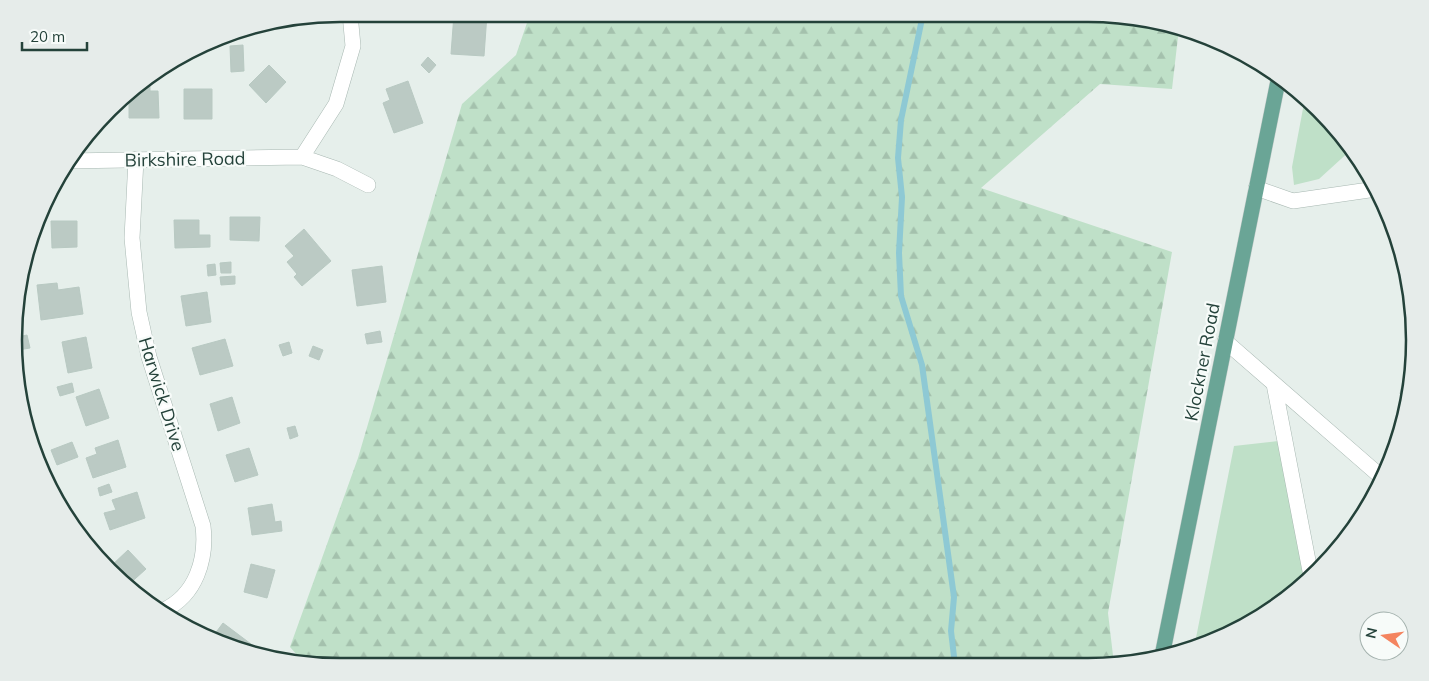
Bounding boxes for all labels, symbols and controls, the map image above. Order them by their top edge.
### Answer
scale bar [22,20,88,52]
text: 20 m [30,27,65,46]
street label: Birkshire Road [124,146,246,172]
street label: Klockner Road [1179,301,1225,423]
street label: Harwick Drive [134,334,190,454]
north arrow [1359,611,1409,661]
text: N [1361,626,1381,640]

